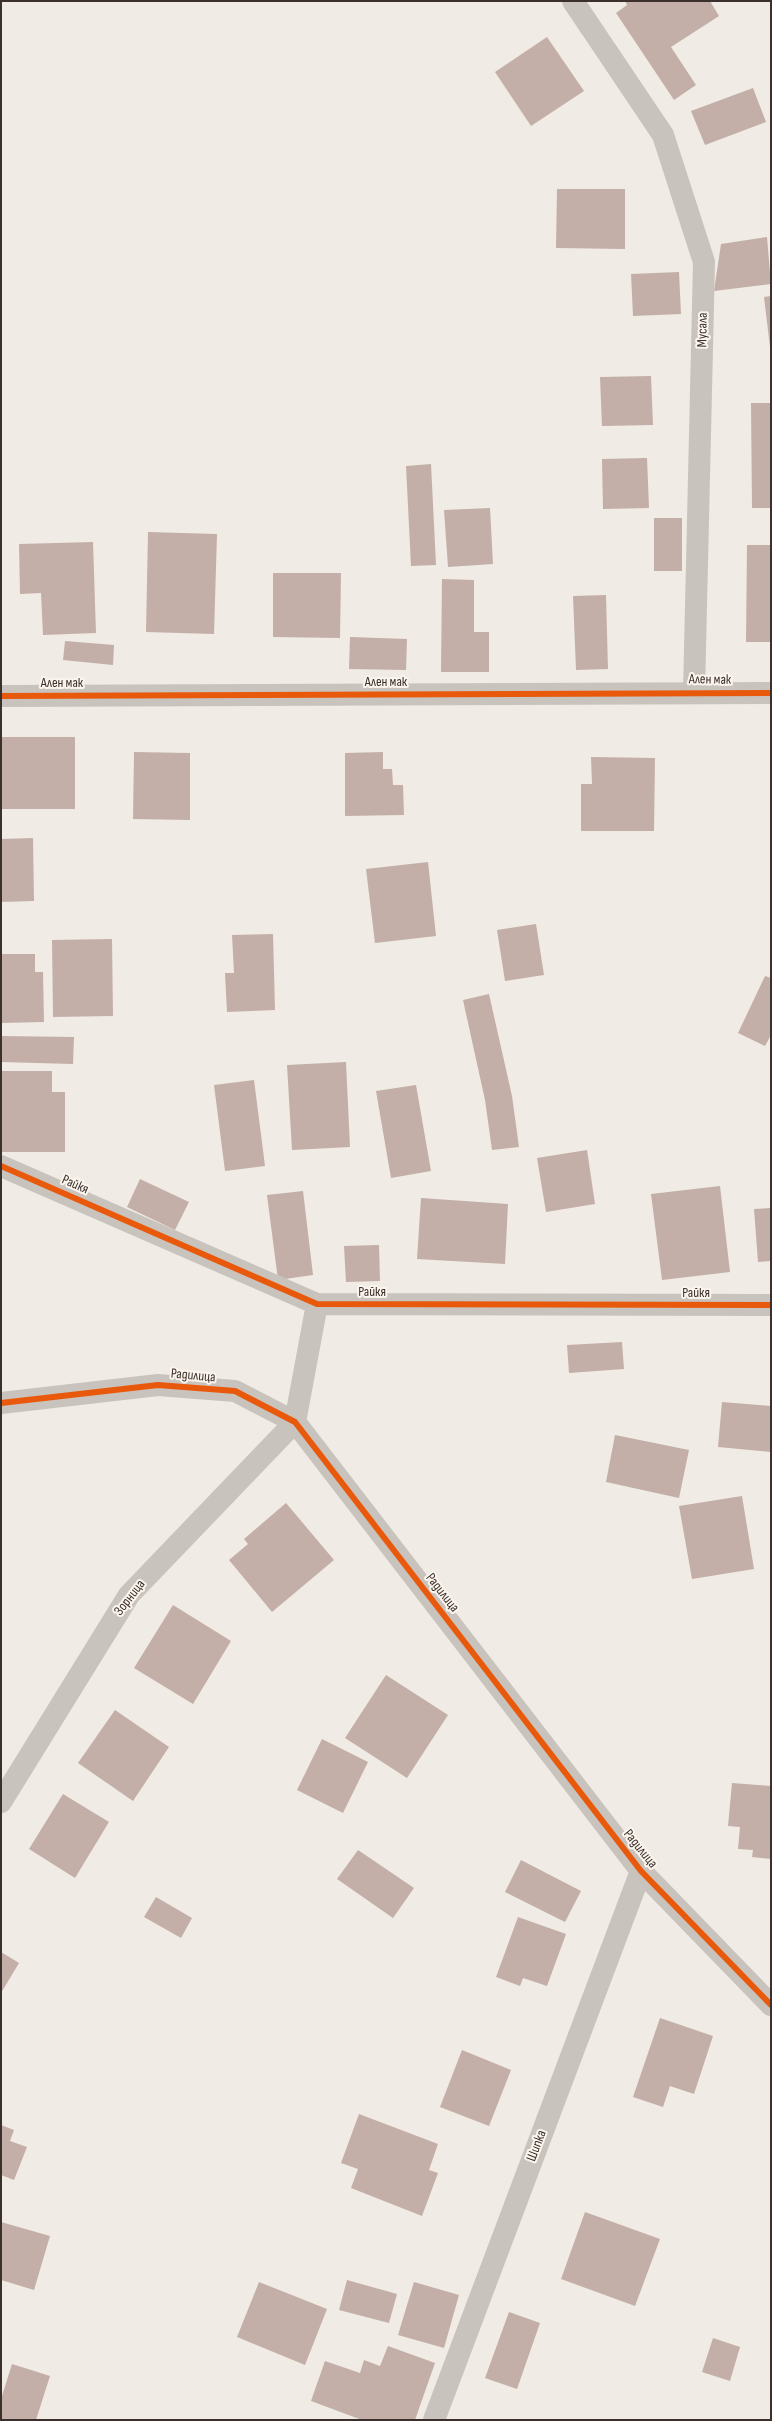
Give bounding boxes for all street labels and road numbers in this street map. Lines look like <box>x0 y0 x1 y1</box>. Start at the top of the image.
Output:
street label: Мусала <box>694 312 712 348</box>
street label: Ален мак <box>689 671 731 689</box>
street label: Ален мак <box>365 674 407 690</box>
street label: Ален мак <box>41 675 83 691</box>
street label: Райкя <box>59 1172 91 1198</box>
street label: Райкя <box>358 1284 386 1300</box>
street label: Райкя <box>682 1285 710 1301</box>
street label: Радилица <box>170 1366 216 1386</box>
street label: Радилица <box>422 1570 462 1616</box>
street label: Зорница <box>111 1577 149 1619</box>
street label: Радилица <box>619 1826 661 1872</box>
street label: Шипка <box>523 2128 551 2164</box>

